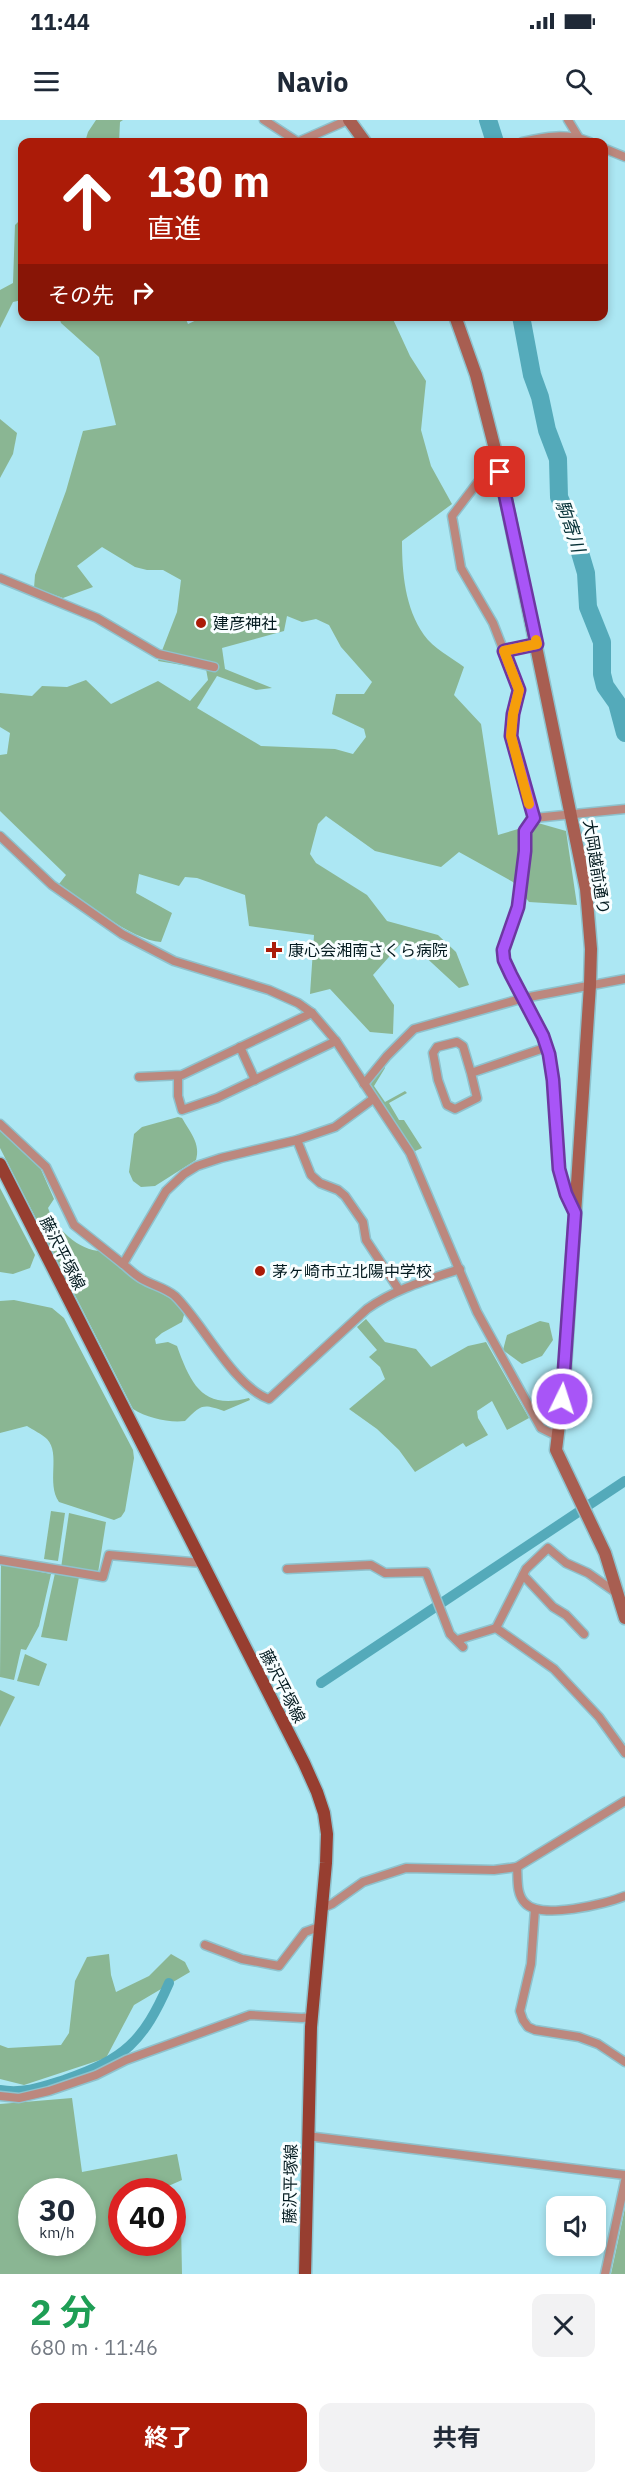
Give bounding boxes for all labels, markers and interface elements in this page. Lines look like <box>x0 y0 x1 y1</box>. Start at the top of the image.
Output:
text: 11:44 <box>30 7 90 36</box>
text: Navio <box>276 64 349 99</box>
icon: menu <box>30 65 63 98</box>
icon: search <box>562 65 595 98</box>
text: 130 m <box>147 154 270 209</box>
icon: ahead <box>48 162 126 240</box>
text: 直進 <box>147 210 201 245</box>
icon: right <box>126 276 159 309</box>
text: その先 <box>48 280 114 309</box>
pin <box>474 446 525 497</box>
icon: arrive <box>483 455 516 488</box>
water label: 駒寄川 <box>551 497 591 557</box>
place label: 建彦神社 <box>213 613 277 633</box>
marker: 建彦神社 <box>194 616 208 630</box>
street label: 大岡越前通り <box>580 818 614 916</box>
place label: 康心会湘南さくら病院 <box>288 940 448 960</box>
marker: 康心会湘南さくら病院 <box>265 941 283 959</box>
street label: 藤沢平塚線 <box>36 1213 90 1293</box>
place label: 茅ヶ崎市立北陽中学校 <box>272 1261 432 1281</box>
marker: 茅ヶ崎市立北陽中学校 <box>253 1264 267 1278</box>
position arrow <box>530 1367 594 1431</box>
street label: 藤沢平塚線 <box>256 1646 310 1726</box>
street label: 藤沢平塚線 <box>279 2144 301 2224</box>
speed limit sign: 40 <box>108 2178 186 2256</box>
text: 30 <box>39 2190 75 2229</box>
map controls <box>546 2196 606 2256</box>
button: sound <box>546 2196 606 2256</box>
text: km/h <box>39 2223 75 2242</box>
text: 2 分 <box>30 2288 96 2335</box>
button: close <box>532 2294 595 2357</box>
text: 680 m · 11:46 <box>30 2334 158 2361</box>
button: 終了 <box>30 2403 307 2472</box>
button: 共有 <box>319 2403 595 2472</box>

